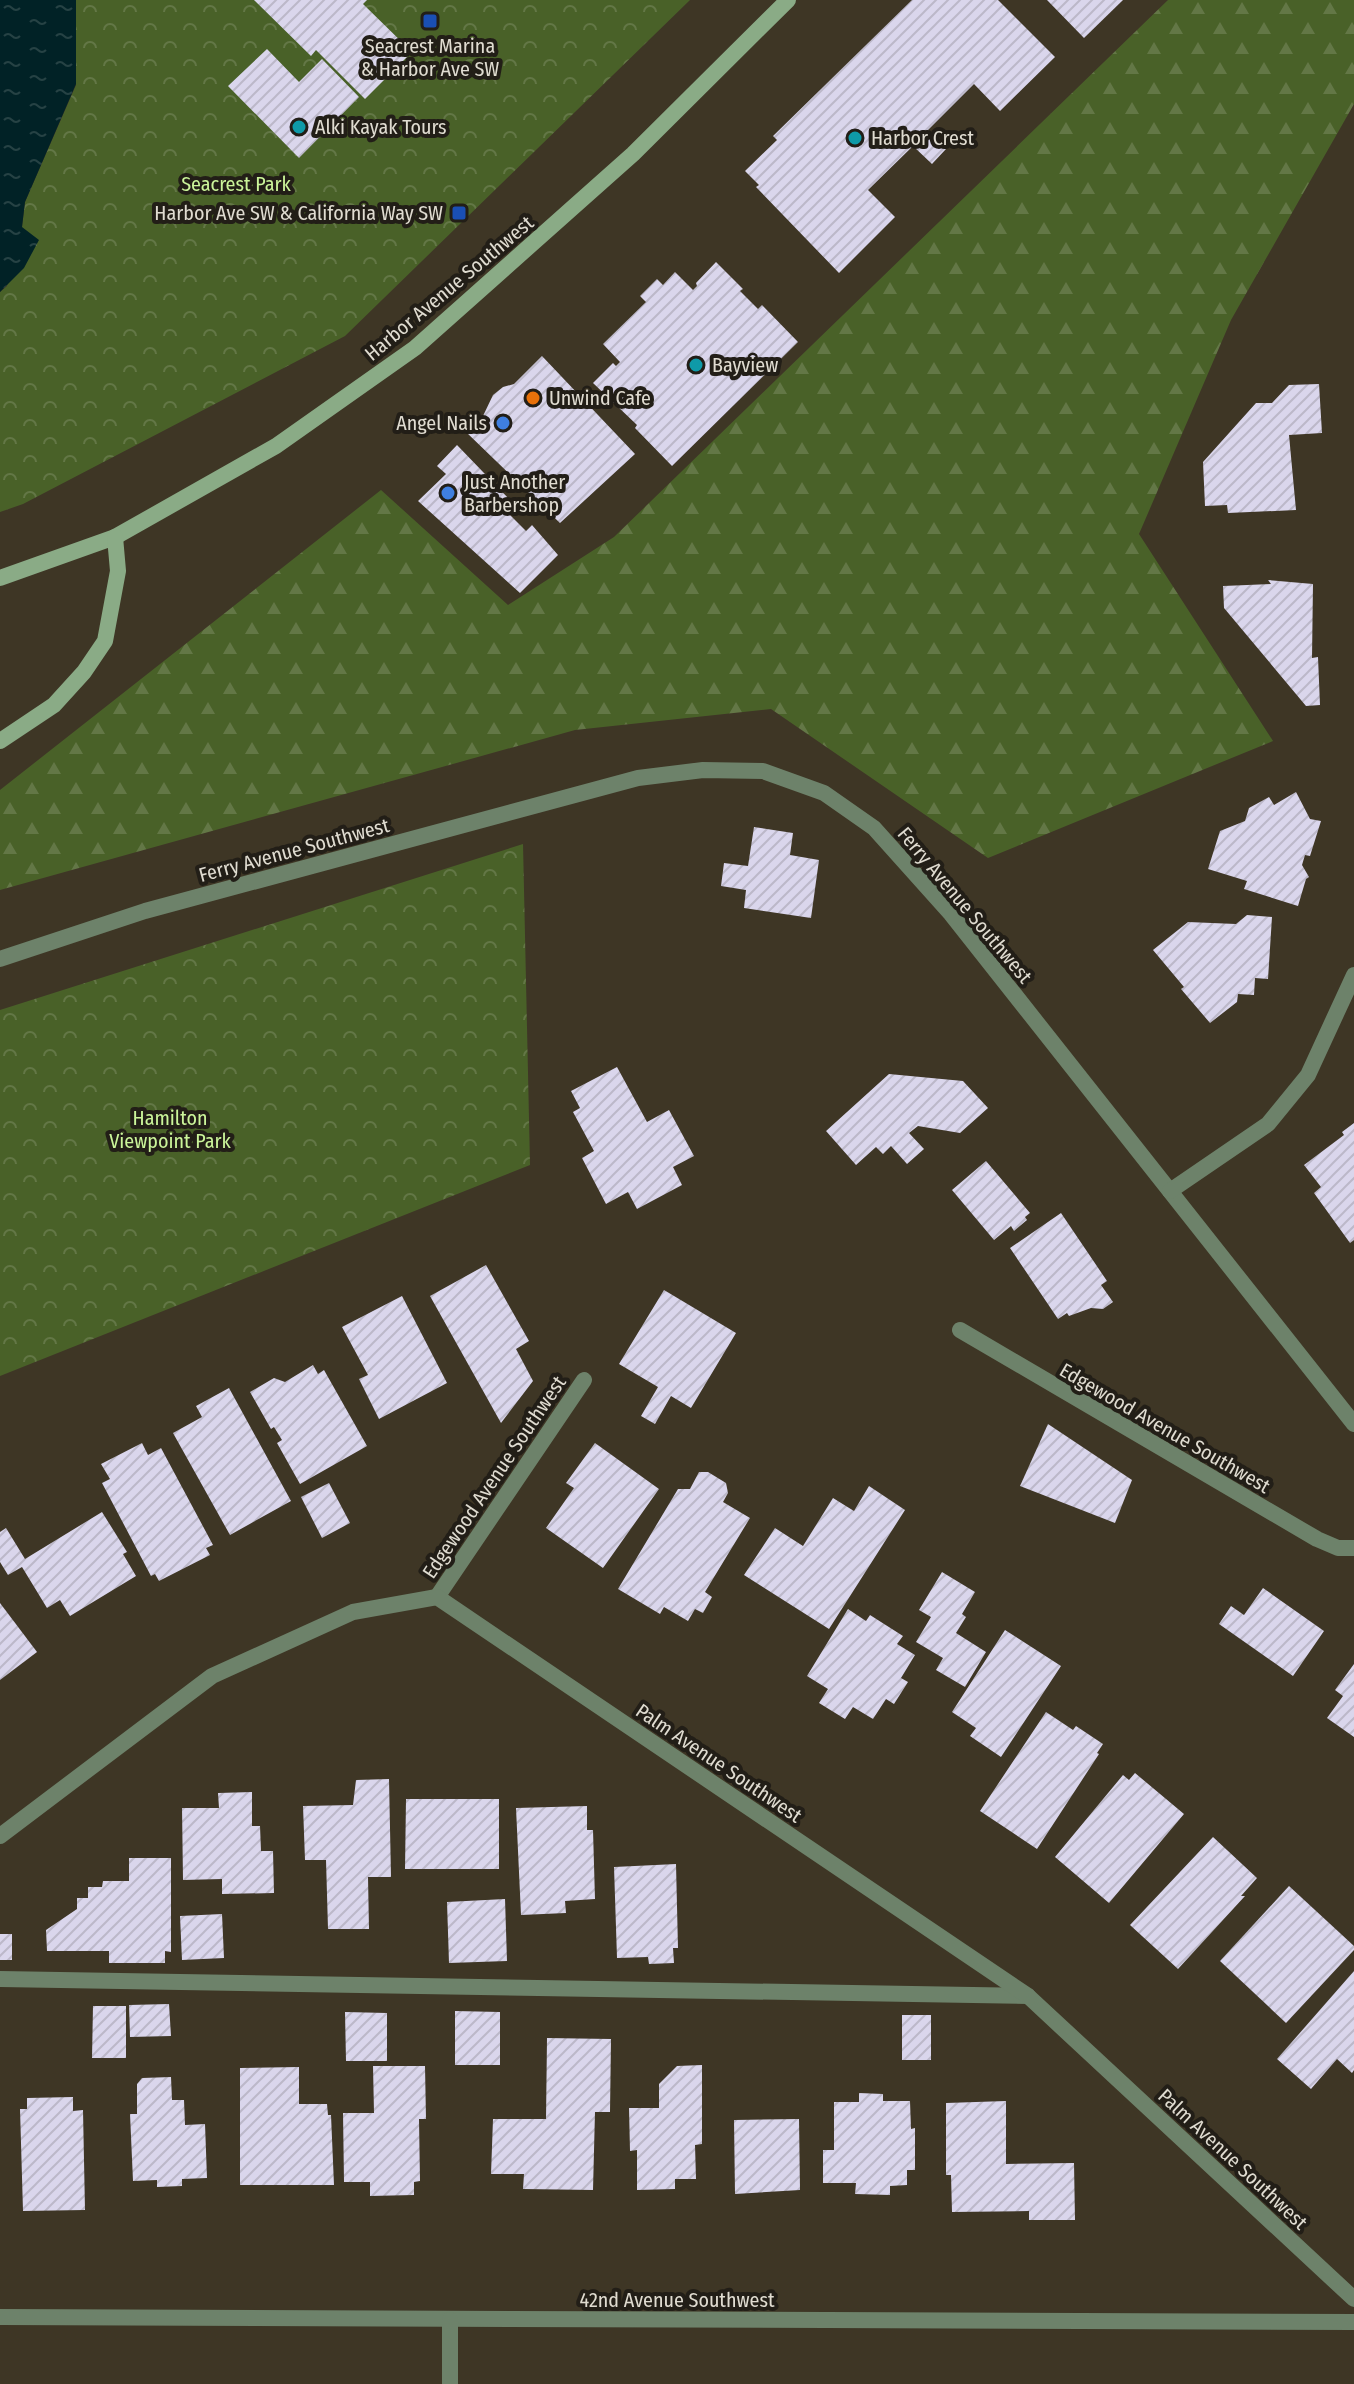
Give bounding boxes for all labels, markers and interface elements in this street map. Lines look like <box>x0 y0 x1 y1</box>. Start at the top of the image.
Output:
marker: Seacrest Marina & Harbor Ave SW <box>421 12 439 30</box>
place label: Seacrest Marina & Harbor Ave SW <box>361 34 499 81</box>
place label: Alki Kayak Tours <box>315 115 447 139</box>
marker: Alki Kayak Tours <box>290 118 308 136</box>
place label: Harbor Crest <box>871 126 974 150</box>
marker: Harbor Crest <box>846 129 864 147</box>
park label: Seacrest Park <box>181 172 291 196</box>
place label: Harbor Ave SW & California Way SW <box>154 201 443 225</box>
marker: Harbor Ave SW & California Way SW <box>450 204 468 222</box>
street label: Harbor Avenue Southwest <box>360 210 538 366</box>
place label: Bayview <box>712 353 778 377</box>
marker: Bayview <box>687 356 705 374</box>
place label: Unwind Cafe <box>549 386 651 410</box>
marker: Unwind Cafe <box>524 389 542 407</box>
place label: Angel Nails <box>396 411 487 435</box>
marker: Angel Nails <box>494 414 512 432</box>
place label: Just Another Barbershop <box>464 470 565 517</box>
marker: Just Another Barbershop <box>439 484 457 502</box>
street label: Ferry Avenue Southwest <box>196 813 392 887</box>
street label: Ferry Avenue Southwest <box>893 822 1038 988</box>
park label: Hamilton Viewpoint Park <box>109 1106 232 1153</box>
street label: Edgewood Avenue Southwest <box>1055 1358 1275 1498</box>
street label: Edgewood Avenue Southwest <box>417 1371 571 1583</box>
street label: Palm Avenue Southwest <box>631 1698 807 1828</box>
street label: Palm Avenue Southwest <box>1153 2084 1313 2235</box>
street label: 42nd Avenue Southwest <box>579 2288 775 2312</box>

